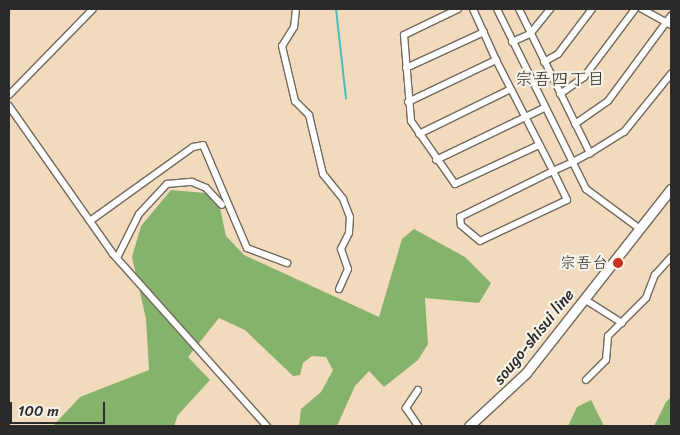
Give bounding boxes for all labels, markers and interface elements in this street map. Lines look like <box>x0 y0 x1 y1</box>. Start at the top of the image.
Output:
district label: 宗吾四丁目 <box>515 68 605 90</box>
place label: 宗吾台 <box>560 253 608 273</box>
marker: 宗吾台 <box>612 257 624 269</box>
street label: sougo-shisui line <box>490 285 578 389</box>
scale bar <box>12 392 108 424</box>
text: 100 m <box>18 398 59 424</box>

